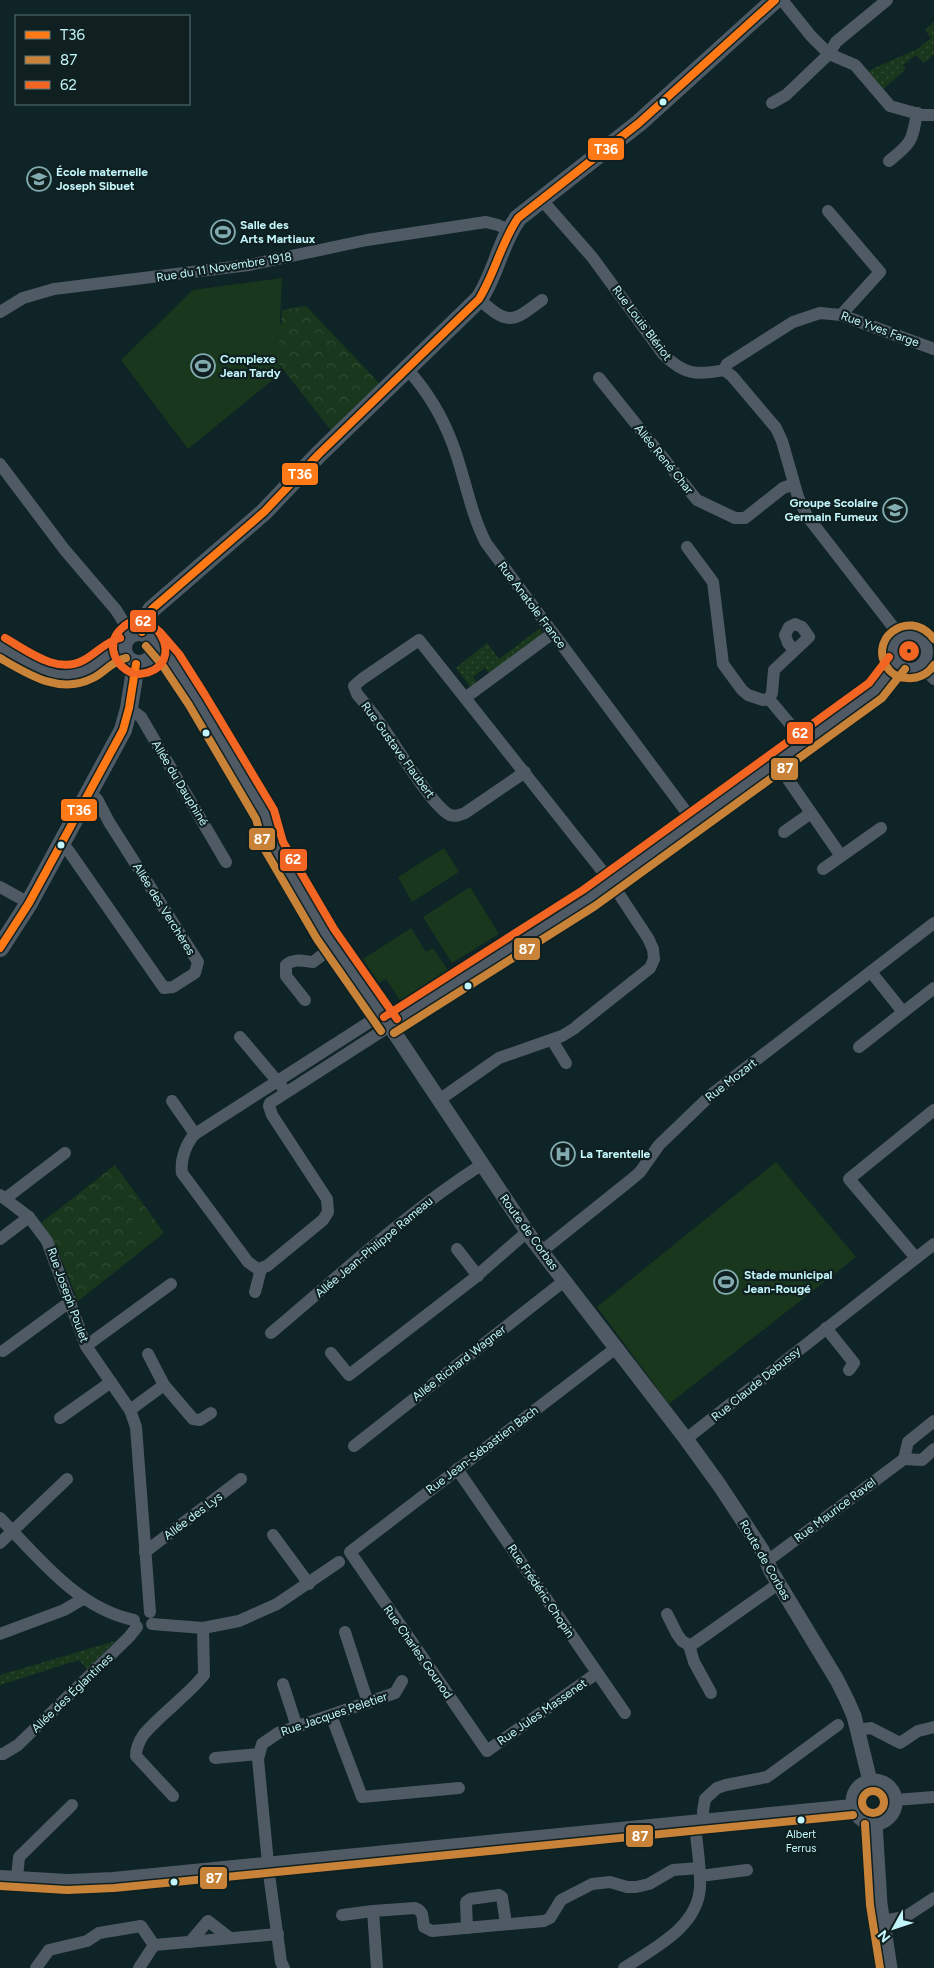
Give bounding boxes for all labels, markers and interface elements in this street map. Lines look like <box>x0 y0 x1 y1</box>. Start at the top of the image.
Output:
legend <box>15 15 190 105</box>
text: T36 <box>60 26 85 44</box>
text: 87 <box>60 51 77 69</box>
text: 62 <box>60 76 77 94</box>
unlabelled marker <box>658 97 668 107</box>
line badge: T36 <box>587 137 625 161</box>
text: T36 <box>594 141 618 158</box>
place label: École maternelle Joseph Sibuet <box>56 165 148 193</box>
school or university icon: École maternelle Joseph Sibuet <box>26 166 52 192</box>
place label: Salle des Arts Martiaux <box>240 218 316 246</box>
sports icon: Salle des Arts Martiaux <box>210 219 236 245</box>
street label: Rue du 11 Novembre 1918 <box>155 249 293 285</box>
street label: Rue Louis Blériot <box>609 283 675 363</box>
street label: Rue Yves Farge <box>839 308 921 350</box>
place label: Complexe Jean Tardy <box>220 352 281 380</box>
sports icon: Complexe Jean Tardy <box>190 353 216 379</box>
street label: Allée René Char <box>632 421 696 497</box>
line badge: T36 <box>281 462 319 486</box>
text: T36 <box>288 466 312 483</box>
place label: Groupe Scolaire Germain Fumeux <box>785 496 879 524</box>
school or university icon: Groupe Scolaire Germain Fumeux <box>882 497 908 523</box>
street label: Rue Anatole France <box>495 559 569 651</box>
line badge: 62 <box>129 609 157 633</box>
text: 62 <box>135 613 151 630</box>
street label: Rue Gustave Flaubert <box>358 699 438 801</box>
line badge: 62 <box>786 721 814 745</box>
text: 62 <box>792 725 808 742</box>
unlabelled marker <box>201 728 211 738</box>
street label: Allée du Dauphiné <box>149 738 211 829</box>
line badge: 87 <box>770 757 799 781</box>
text: 87 <box>777 760 793 777</box>
line badge: T36 <box>60 798 98 822</box>
text: T36 <box>67 802 91 819</box>
line badge: 87 <box>248 827 276 851</box>
text: 87 <box>254 831 270 848</box>
unlabelled marker <box>56 840 66 850</box>
line badge: 62 <box>279 848 308 872</box>
text: 62 <box>285 851 301 868</box>
street label: Allée des Verchères <box>130 860 198 958</box>
line badge: 87 <box>513 937 541 961</box>
text: 87 <box>519 941 535 958</box>
unlabelled marker <box>463 981 473 991</box>
street label: Rue Mozart <box>702 1055 760 1104</box>
hospital icon: La Tarentelle <box>550 1141 576 1167</box>
place label: La Tarentelle <box>580 1147 651 1161</box>
street label: Route de Corbas <box>497 1191 561 1273</box>
street label: Allée Jean-Philippe Rameau <box>313 1194 435 1300</box>
street label: Rue Joseph Poulet <box>44 1246 92 1345</box>
place label: Stade municipal Jean-Rougé <box>744 1268 833 1296</box>
sports icon: Stade municipal Jean-Rougé <box>713 1269 739 1295</box>
street label: Allée Richard Wagner <box>410 1322 508 1404</box>
street label: Rue Claude Debussy <box>709 1343 804 1424</box>
street label: Rue Jean-Sébastien Bach <box>423 1403 541 1497</box>
street label: Rue Maurice Ravel <box>792 1475 878 1545</box>
street label: Allée des Lys <box>161 1489 225 1543</box>
street label: Route de Corbas <box>736 1517 794 1603</box>
street label: Rue Frédéric Chopin <box>505 1542 578 1641</box>
street label: Rue Charles Gounod <box>381 1603 455 1701</box>
street label: Allée des Églantines <box>29 1650 116 1735</box>
street label: Rue Jules Massenet <box>495 1676 590 1748</box>
street label: Rue Jacques Peletier <box>279 1689 389 1739</box>
marker: Albert Ferrus <box>796 1815 806 1825</box>
line badge: 87 <box>625 1824 654 1848</box>
text: 87 <box>632 1828 648 1845</box>
place label: Albert Ferrus <box>786 1828 816 1855</box>
line badge: 87 <box>199 1866 228 1890</box>
text: 87 <box>206 1870 222 1887</box>
unlabelled marker <box>169 1877 179 1887</box>
north arrow <box>869 1903 919 1953</box>
text: N <box>874 1926 894 1946</box>

